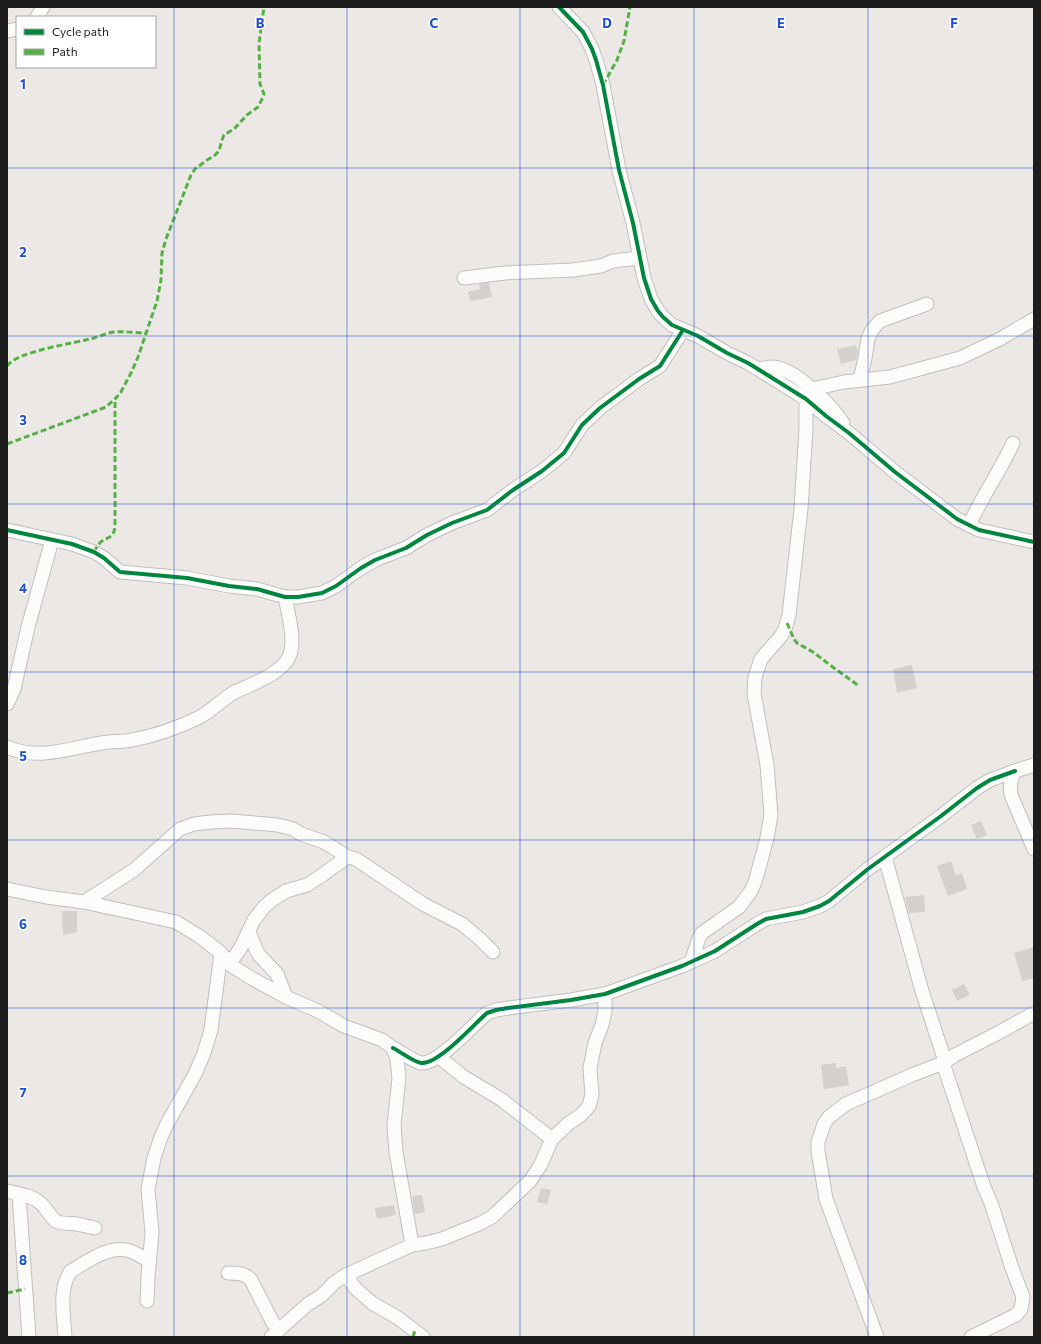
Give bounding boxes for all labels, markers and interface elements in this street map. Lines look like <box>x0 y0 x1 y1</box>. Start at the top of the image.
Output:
text: B <box>256 15 265 31</box>
text: C <box>430 15 439 31</box>
text: D <box>602 15 612 31</box>
text: E <box>777 15 785 31</box>
text: F <box>950 15 958 31</box>
legend <box>16 16 156 68</box>
text: Cycle path <box>52 24 109 38</box>
text: Path <box>52 44 78 58</box>
text: 1 <box>20 76 26 92</box>
text: 2 <box>19 244 27 260</box>
text: 3 <box>19 412 27 428</box>
text: 4 <box>19 580 27 596</box>
text: 5 <box>19 748 27 764</box>
text: 6 <box>19 916 27 932</box>
text: 7 <box>19 1084 27 1100</box>
text: 8 <box>19 1252 27 1268</box>

